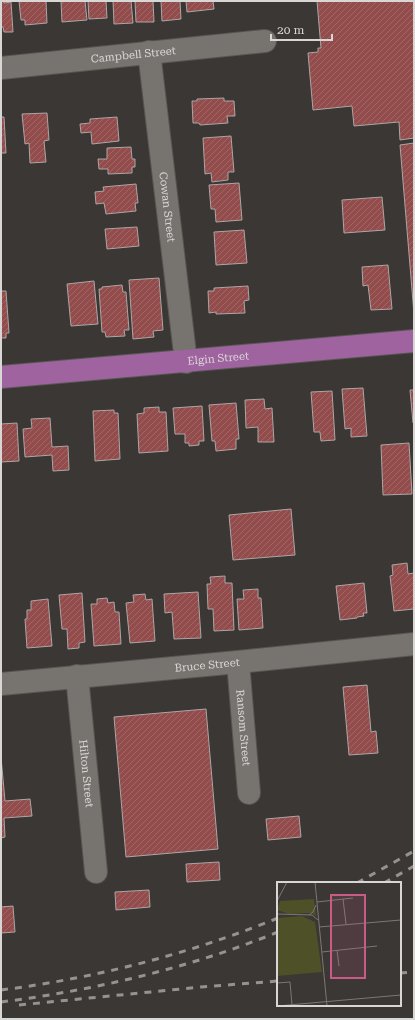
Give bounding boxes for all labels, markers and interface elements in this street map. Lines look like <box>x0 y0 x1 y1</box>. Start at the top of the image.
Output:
scale bar <box>271 16 332 42</box>
text: 20 m <box>277 23 304 37</box>
street label: Campbell Street <box>90 44 176 65</box>
street label: Cowan Street <box>157 171 178 243</box>
street label: Elgin Street <box>187 349 249 367</box>
street label: Bruce Street <box>174 655 240 674</box>
street label: Ransom Street <box>234 689 253 767</box>
street label: Hilton Street <box>77 739 96 808</box>
inset map <box>277 882 401 1006</box>

